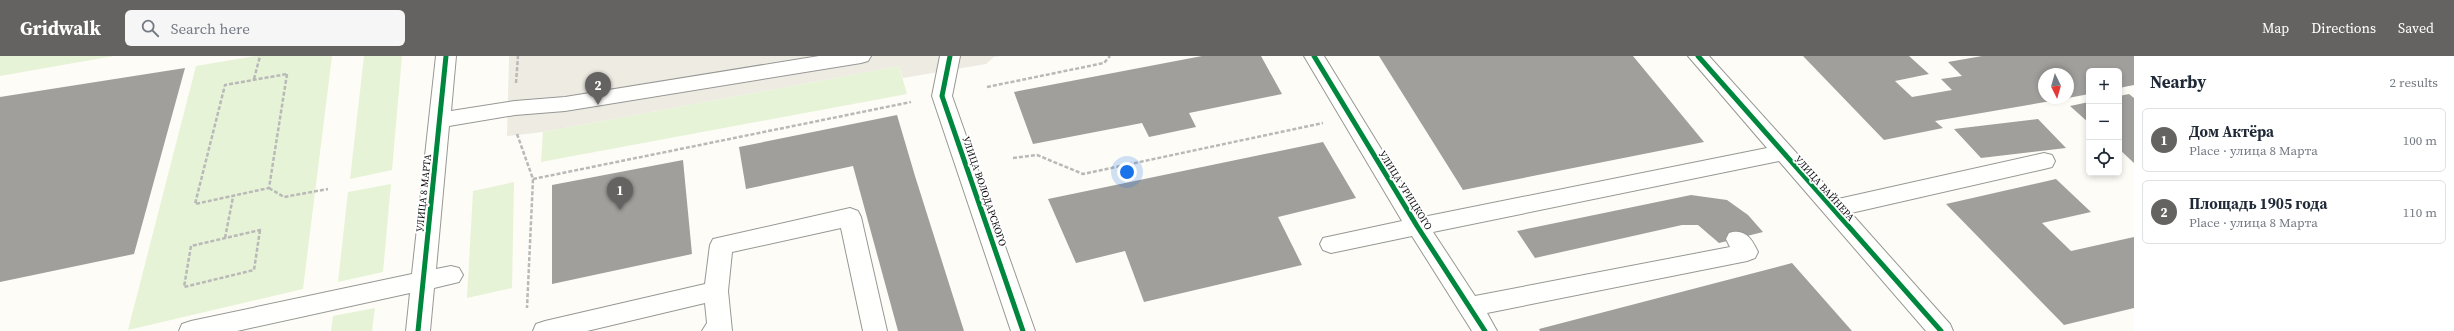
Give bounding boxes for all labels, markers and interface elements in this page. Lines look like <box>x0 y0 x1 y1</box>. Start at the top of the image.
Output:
search box <box>125 10 405 46</box>
text: Gridwalk <box>20 15 101 41</box>
icon: search <box>139 17 161 39</box>
text: Search here <box>171 18 250 39</box>
text: Map <box>2262 18 2289 38</box>
text: Directions <box>2311 18 2376 38</box>
text: Saved <box>2398 18 2434 38</box>
north arrow <box>2038 68 2074 104</box>
map controls <box>2086 68 2122 176</box>
button: + <box>2086 68 2122 104</box>
text: Nearby <box>2150 70 2206 94</box>
pin: 2 <box>585 72 611 105</box>
text: 2 results <box>2390 74 2438 91</box>
button: − <box>2086 104 2122 140</box>
text: Дом Актёра <box>2189 121 2274 142</box>
text: 1 <box>2160 132 2168 149</box>
text: 100 m <box>2403 132 2437 149</box>
street label: УЛИЦА ВОЛОДАРСКОГО <box>960 135 1009 248</box>
button: locate <box>2086 140 2122 176</box>
text: Place · улица 8 Марта <box>2189 142 2318 159</box>
street label: УЛИЦА УРИЦКОГО <box>1376 148 1435 232</box>
street label: УЛИЦА 8 МАРТА <box>413 153 434 233</box>
street label: УЛИЦА ВАЙНЕРА <box>1792 153 1858 224</box>
your location <box>1117 162 1137 182</box>
pin: 1 <box>607 177 633 210</box>
text: Площадь 1905 года <box>2189 193 2328 214</box>
text: 2 <box>2160 204 2168 221</box>
text: 110 m <box>2403 204 2437 221</box>
text: Place · улица 8 Марта <box>2189 214 2318 231</box>

